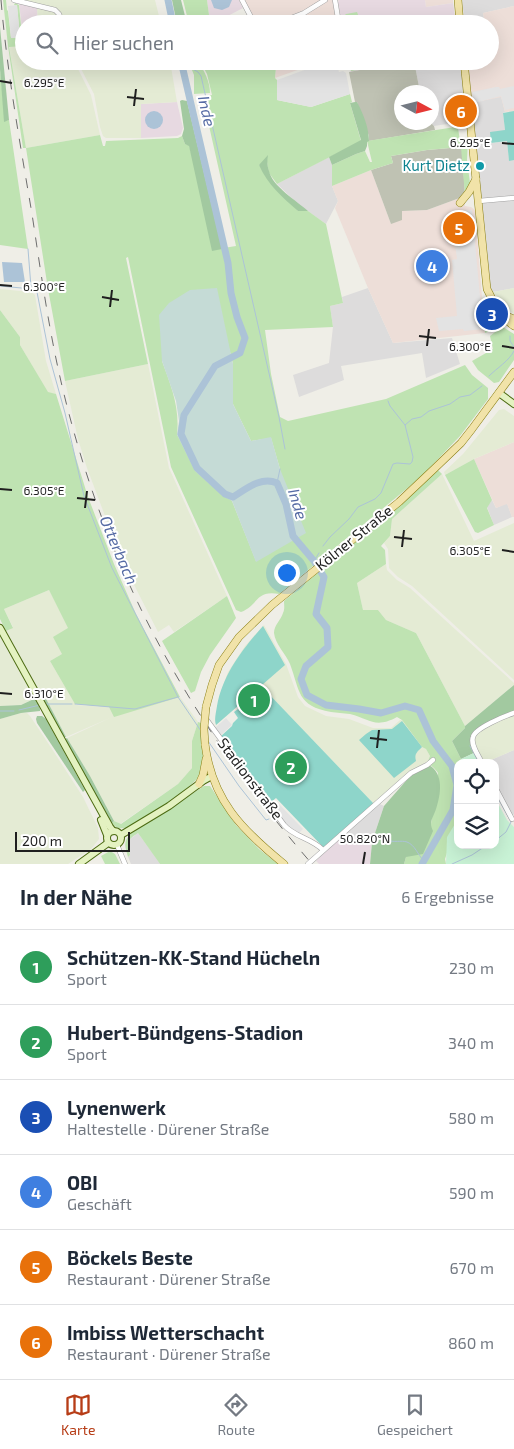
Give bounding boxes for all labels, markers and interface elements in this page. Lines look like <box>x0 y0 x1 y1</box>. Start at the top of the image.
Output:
search box <box>15 15 499 70</box>
icon: search <box>33 29 61 57</box>
text: Hier suchen <box>73 31 174 54</box>
text: 6.295°E <box>24 75 65 89</box>
north arrow <box>394 85 439 130</box>
pin: 6 <box>445 92 477 130</box>
water label: Inde <box>195 94 220 129</box>
text: 6.295°E <box>450 135 491 149</box>
place label: Kurt Dietz <box>402 156 470 174</box>
marker: Kurt Dietz <box>474 160 486 172</box>
pin: 5 <box>443 209 475 247</box>
pin: 4 <box>416 247 448 285</box>
text: 6.300°E <box>23 279 65 293</box>
pin: 3 <box>476 295 508 333</box>
text: 6.300°E <box>449 339 491 353</box>
text: 6.305°E <box>23 483 65 497</box>
water label: Inde <box>285 486 312 522</box>
street label: Kölner Straße <box>311 501 396 574</box>
water label: Otterbach <box>96 512 142 587</box>
text: 6.305°E <box>449 543 491 557</box>
your location <box>274 560 300 586</box>
pin: 1 <box>238 681 270 719</box>
text: 6.310°E <box>24 686 64 700</box>
street label: Stadionstraße <box>214 734 287 823</box>
pin: 2 <box>275 748 307 786</box>
map controls <box>454 759 499 849</box>
button: locate <box>454 759 499 804</box>
button: layers <box>454 804 499 849</box>
scale bar <box>15 829 130 852</box>
text: 50.820°N <box>340 831 390 845</box>
text: 200 m <box>22 832 62 849</box>
text: In der Nähe <box>20 884 132 909</box>
text: 6 Ergebnisse <box>401 887 494 906</box>
text: Schützen-KK-Stand Hücheln <box>67 946 320 969</box>
text: 1 <box>33 958 39 977</box>
text: 230 m <box>449 958 494 977</box>
text: Sport <box>67 969 107 988</box>
text: Hubert-Bündgens-Stadion <box>67 1021 303 1044</box>
text: 2 <box>31 1033 41 1052</box>
text: 340 m <box>448 1033 494 1052</box>
text: Sport <box>67 1044 107 1063</box>
text: Lynenwerk <box>67 1096 166 1119</box>
text: 3 <box>31 1108 41 1127</box>
text: 580 m <box>448 1108 494 1127</box>
text: Haltestelle · Dürener Straße <box>67 1119 269 1138</box>
text: OBI <box>67 1171 98 1194</box>
text: 4 <box>31 1183 41 1202</box>
text: 590 m <box>449 1183 494 1202</box>
text: Geschäft <box>67 1194 132 1213</box>
text: Böckels Beste <box>67 1246 193 1269</box>
text: 5 <box>32 1258 40 1277</box>
text: 670 m <box>449 1258 494 1277</box>
text: Restaurant · Dürener Straße <box>67 1269 271 1288</box>
text: Imbiss Wetterschacht <box>67 1321 264 1344</box>
text: 6 <box>31 1333 41 1352</box>
text: 860 m <box>448 1333 494 1352</box>
text: Restaurant · Dürener Straße <box>67 1344 271 1363</box>
tab: Karte <box>61 1391 95 1438</box>
tab: Route <box>218 1391 255 1438</box>
tab: Gespeichert <box>377 1391 453 1438</box>

